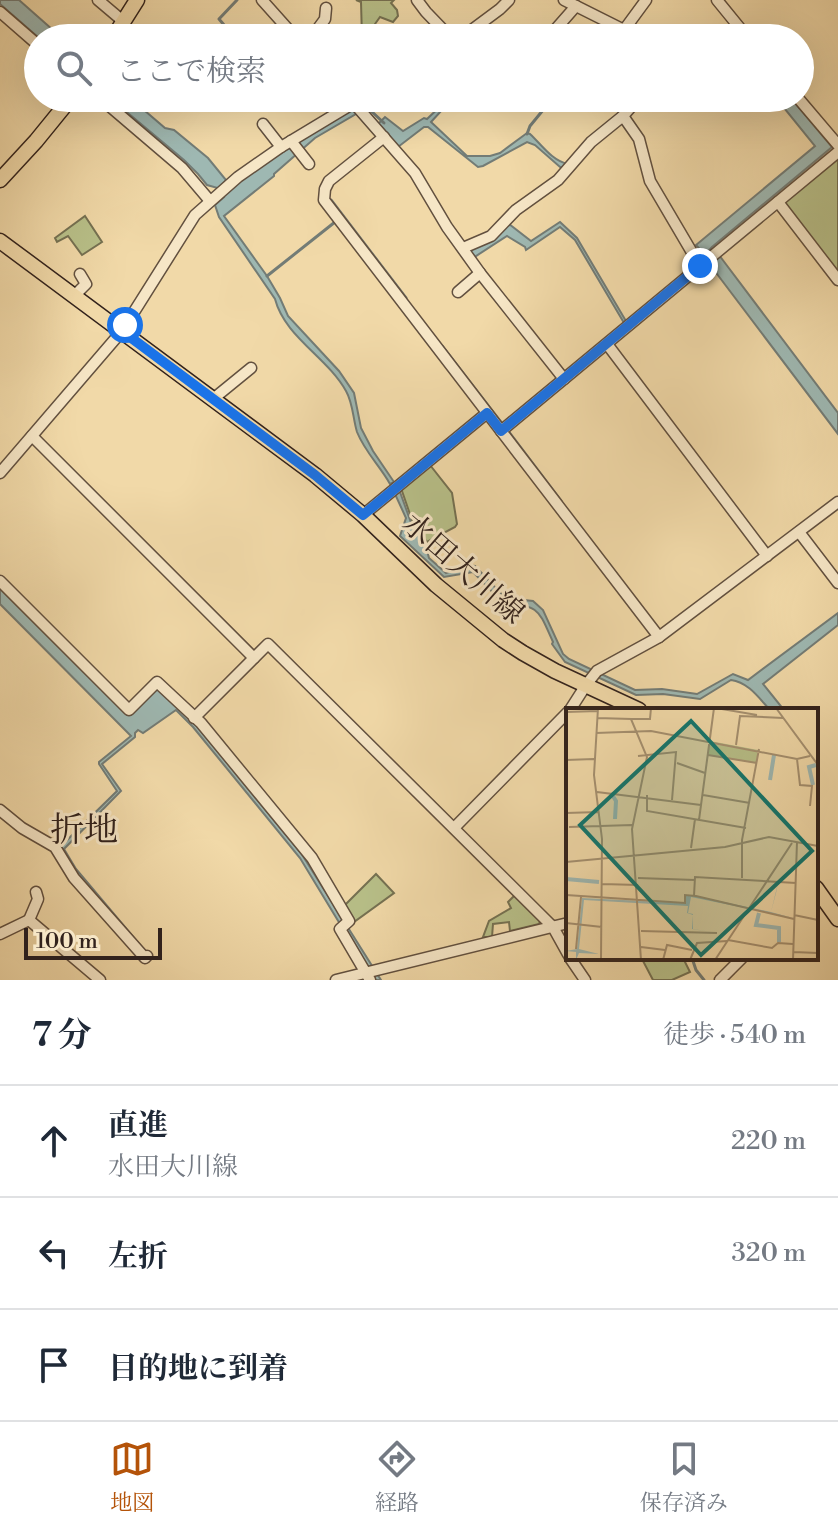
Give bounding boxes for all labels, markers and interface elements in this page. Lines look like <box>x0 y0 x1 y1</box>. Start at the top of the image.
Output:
search box <box>24 24 814 112</box>
icon: search <box>52 46 96 90</box>
text: ここで検索 <box>116 53 266 91</box>
route end <box>682 248 718 284</box>
route start <box>107 307 143 343</box>
street label: 水田大川線 <box>394 505 532 633</box>
inset map <box>566 708 818 960</box>
district label: 折地 <box>50 810 118 852</box>
scale bar <box>24 924 162 960</box>
text: 100 m <box>36 928 98 955</box>
text: 7 分 <box>32 1015 92 1057</box>
text: 徒歩 · 540 m <box>663 1019 806 1051</box>
text: 直進 <box>108 1107 168 1145</box>
icon: ahead <box>32 1119 76 1163</box>
text: 220 m <box>731 1125 806 1157</box>
text: 水田大川線 <box>108 1151 238 1183</box>
icon: left <box>32 1231 76 1275</box>
text: 320 m <box>731 1237 806 1269</box>
text: 左折 <box>108 1238 168 1276</box>
icon: arrive <box>32 1343 76 1387</box>
text: 目的地に到着 <box>108 1350 288 1388</box>
tab: 地図 <box>110 1437 154 1517</box>
tab: 経路 <box>375 1437 419 1517</box>
tab: 保存済み <box>640 1437 728 1517</box>

